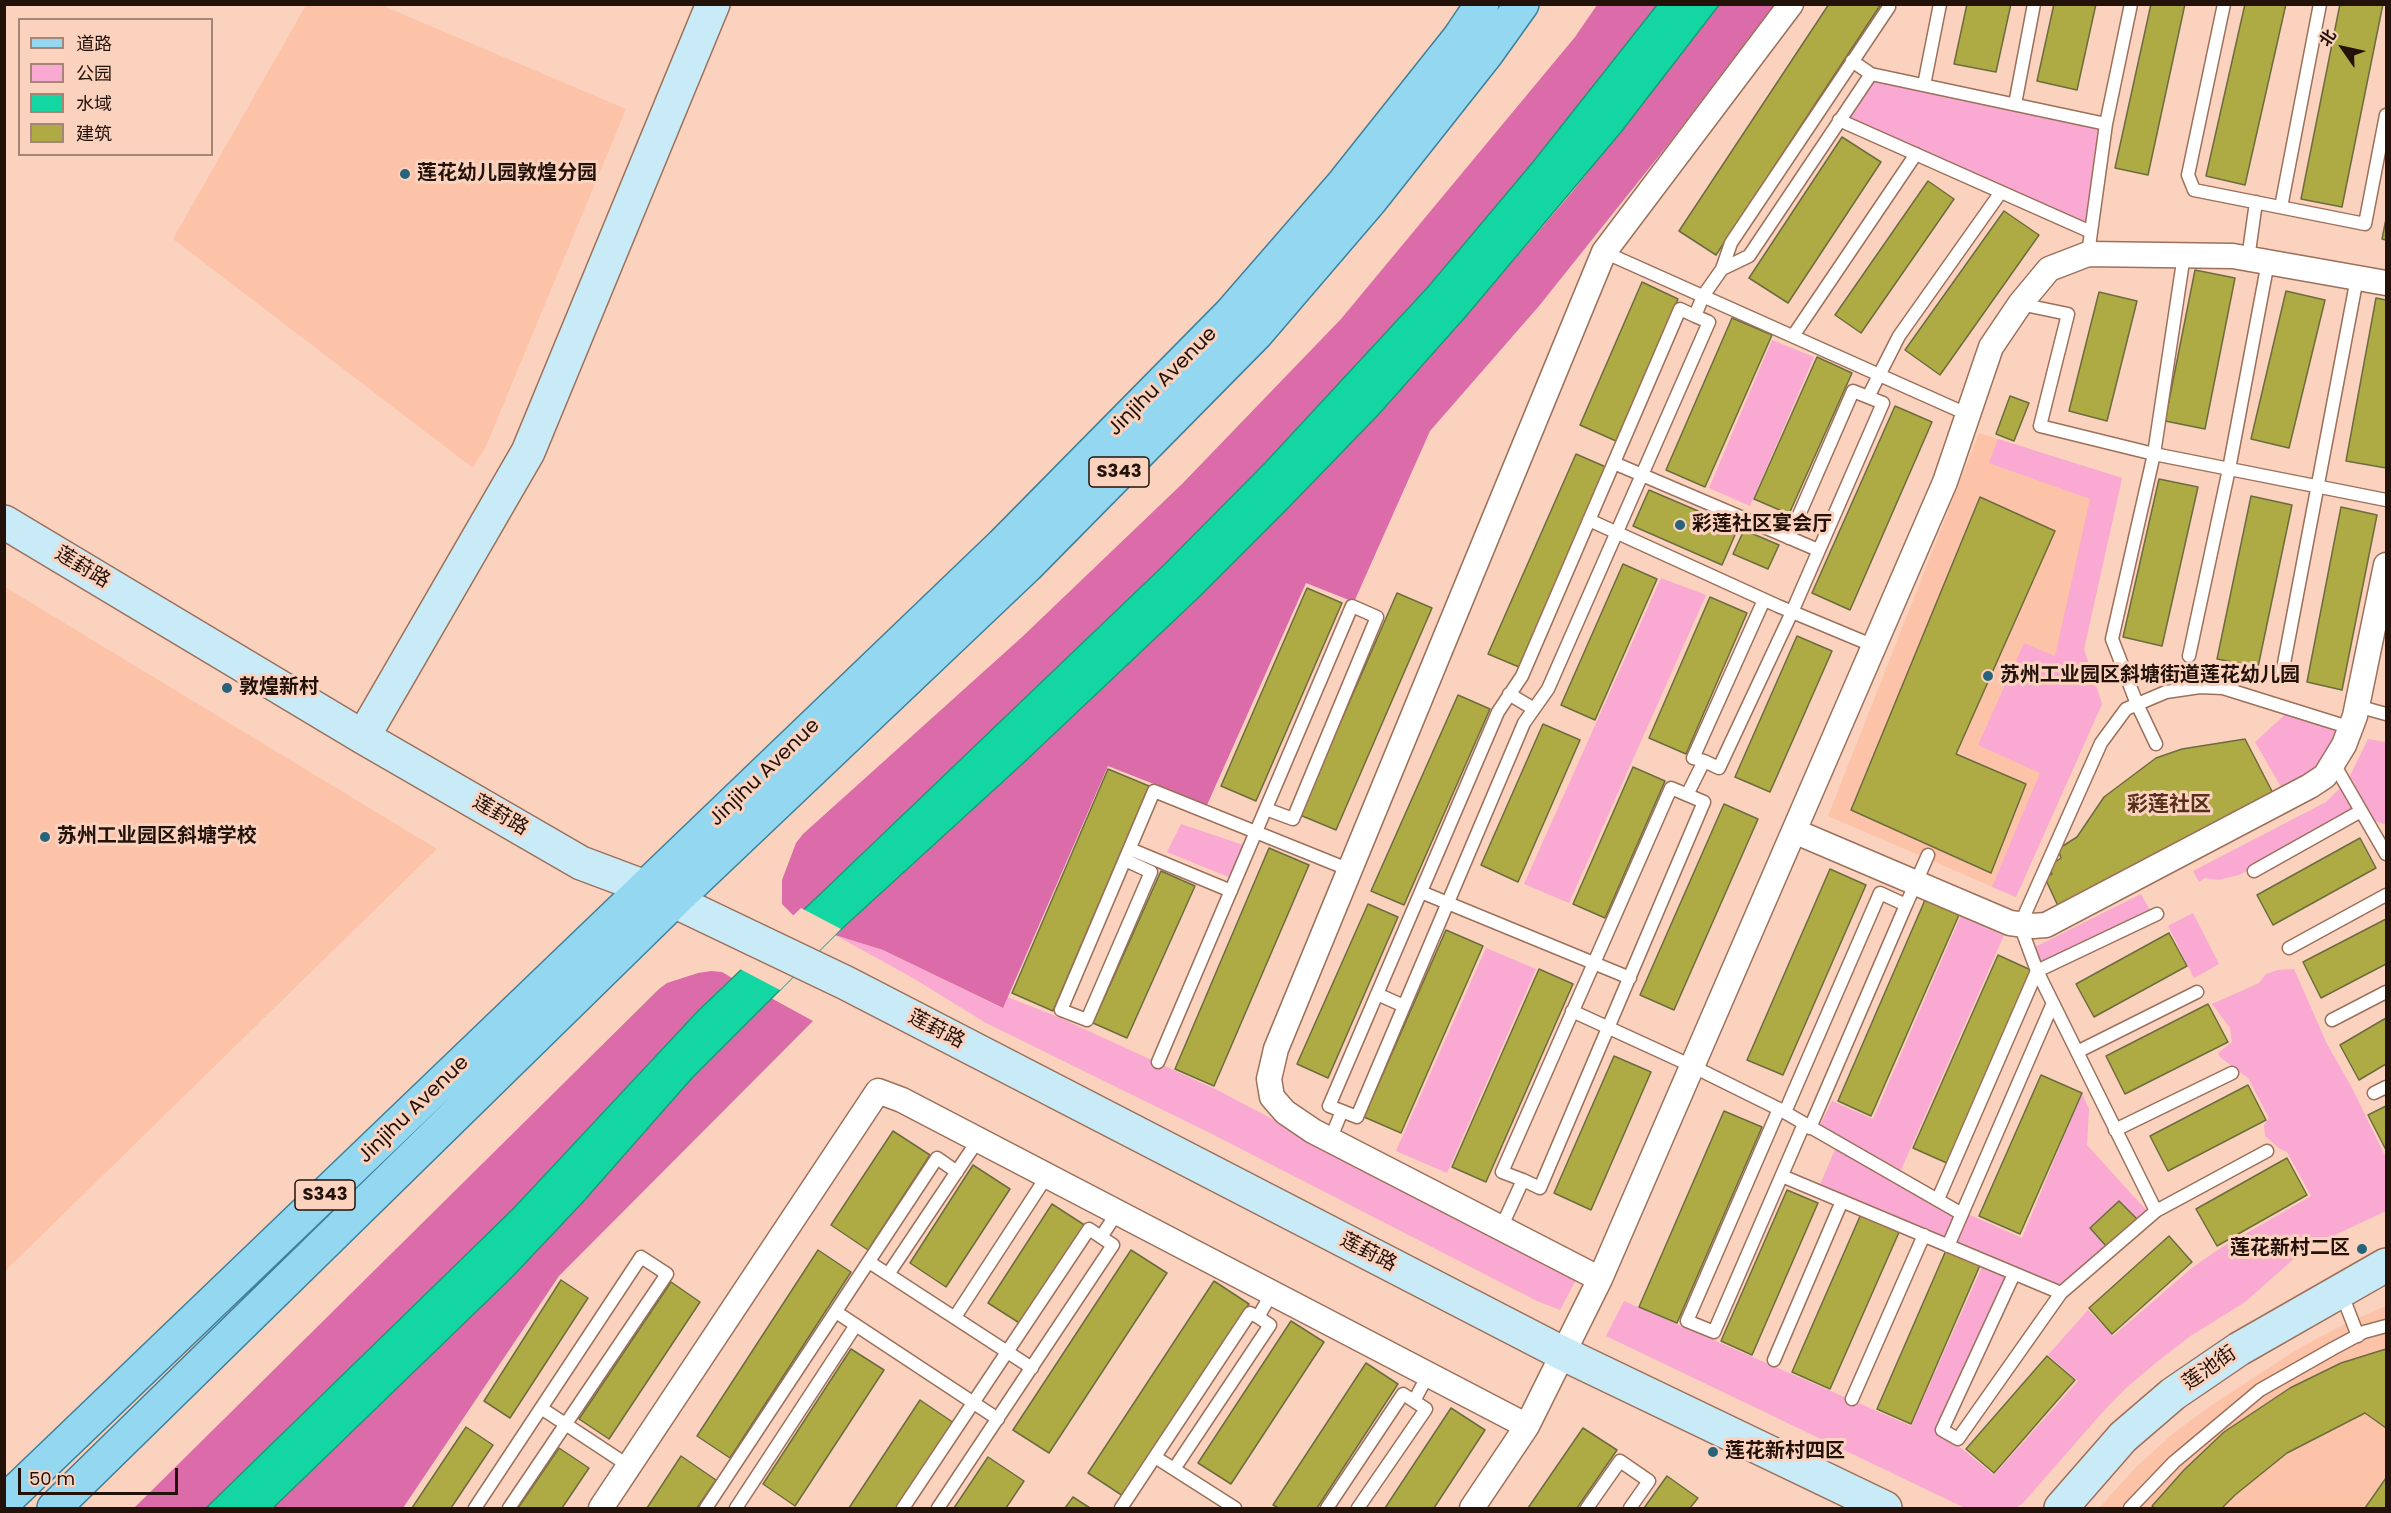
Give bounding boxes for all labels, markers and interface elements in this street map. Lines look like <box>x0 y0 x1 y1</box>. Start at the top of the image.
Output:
legend <box>18 18 213 156</box>
north arrow <box>2313 18 2373 78</box>
text: 北 <box>2314 25 2342 51</box>
text: 道路 <box>76 31 112 56</box>
text: 公园 <box>76 61 112 86</box>
text: 水域 <box>76 91 112 116</box>
text: 建筑 <box>76 121 112 146</box>
place label: 莲花幼儿园敦煌分园 <box>417 162 597 186</box>
marker: 莲花幼儿园敦煌分园 <box>398 167 412 181</box>
street label: Jinjihu Avenue <box>1104 323 1222 441</box>
road number: S343 <box>1089 457 1149 487</box>
place label: 彩莲社区宴会厅 <box>1692 513 1832 537</box>
marker: 彩莲社区宴会厅 <box>1673 518 1687 532</box>
street label: 莲葑路 <box>50 542 114 594</box>
place label: 苏州工业园区斜塘街道莲花幼儿园 <box>2000 664 2300 688</box>
marker: 苏州工业园区斜塘街道莲花幼儿园 <box>1981 669 1995 683</box>
place label: 敦煌新村 <box>239 676 319 700</box>
marker: 敦煌新村 <box>220 681 234 695</box>
street label: Jinjihu Avenue <box>705 714 825 832</box>
street label: 莲葑路 <box>468 791 532 841</box>
district label: 彩莲社区 <box>2127 793 2211 819</box>
place label: 苏州工业园区斜塘学校 <box>57 825 257 849</box>
marker: 苏州工业园区斜塘学校 <box>38 830 52 844</box>
street label: 莲葑路 <box>904 1006 968 1054</box>
street label: Jinjihu Avenue <box>354 1051 474 1169</box>
road number: S343 <box>295 1180 355 1210</box>
street label: 莲葑路 <box>1336 1229 1400 1277</box>
place label: 莲花新村二区 <box>2230 1237 2350 1261</box>
marker: 莲花新村二区 <box>2355 1242 2369 1256</box>
street label: 莲池街 <box>2179 1342 2241 1396</box>
place label: 莲花新村四区 <box>1725 1440 1845 1464</box>
marker: 莲花新村四区 <box>1706 1445 1720 1459</box>
scale bar <box>21 1456 182 1494</box>
text: 50 m <box>29 1466 75 1491</box>

